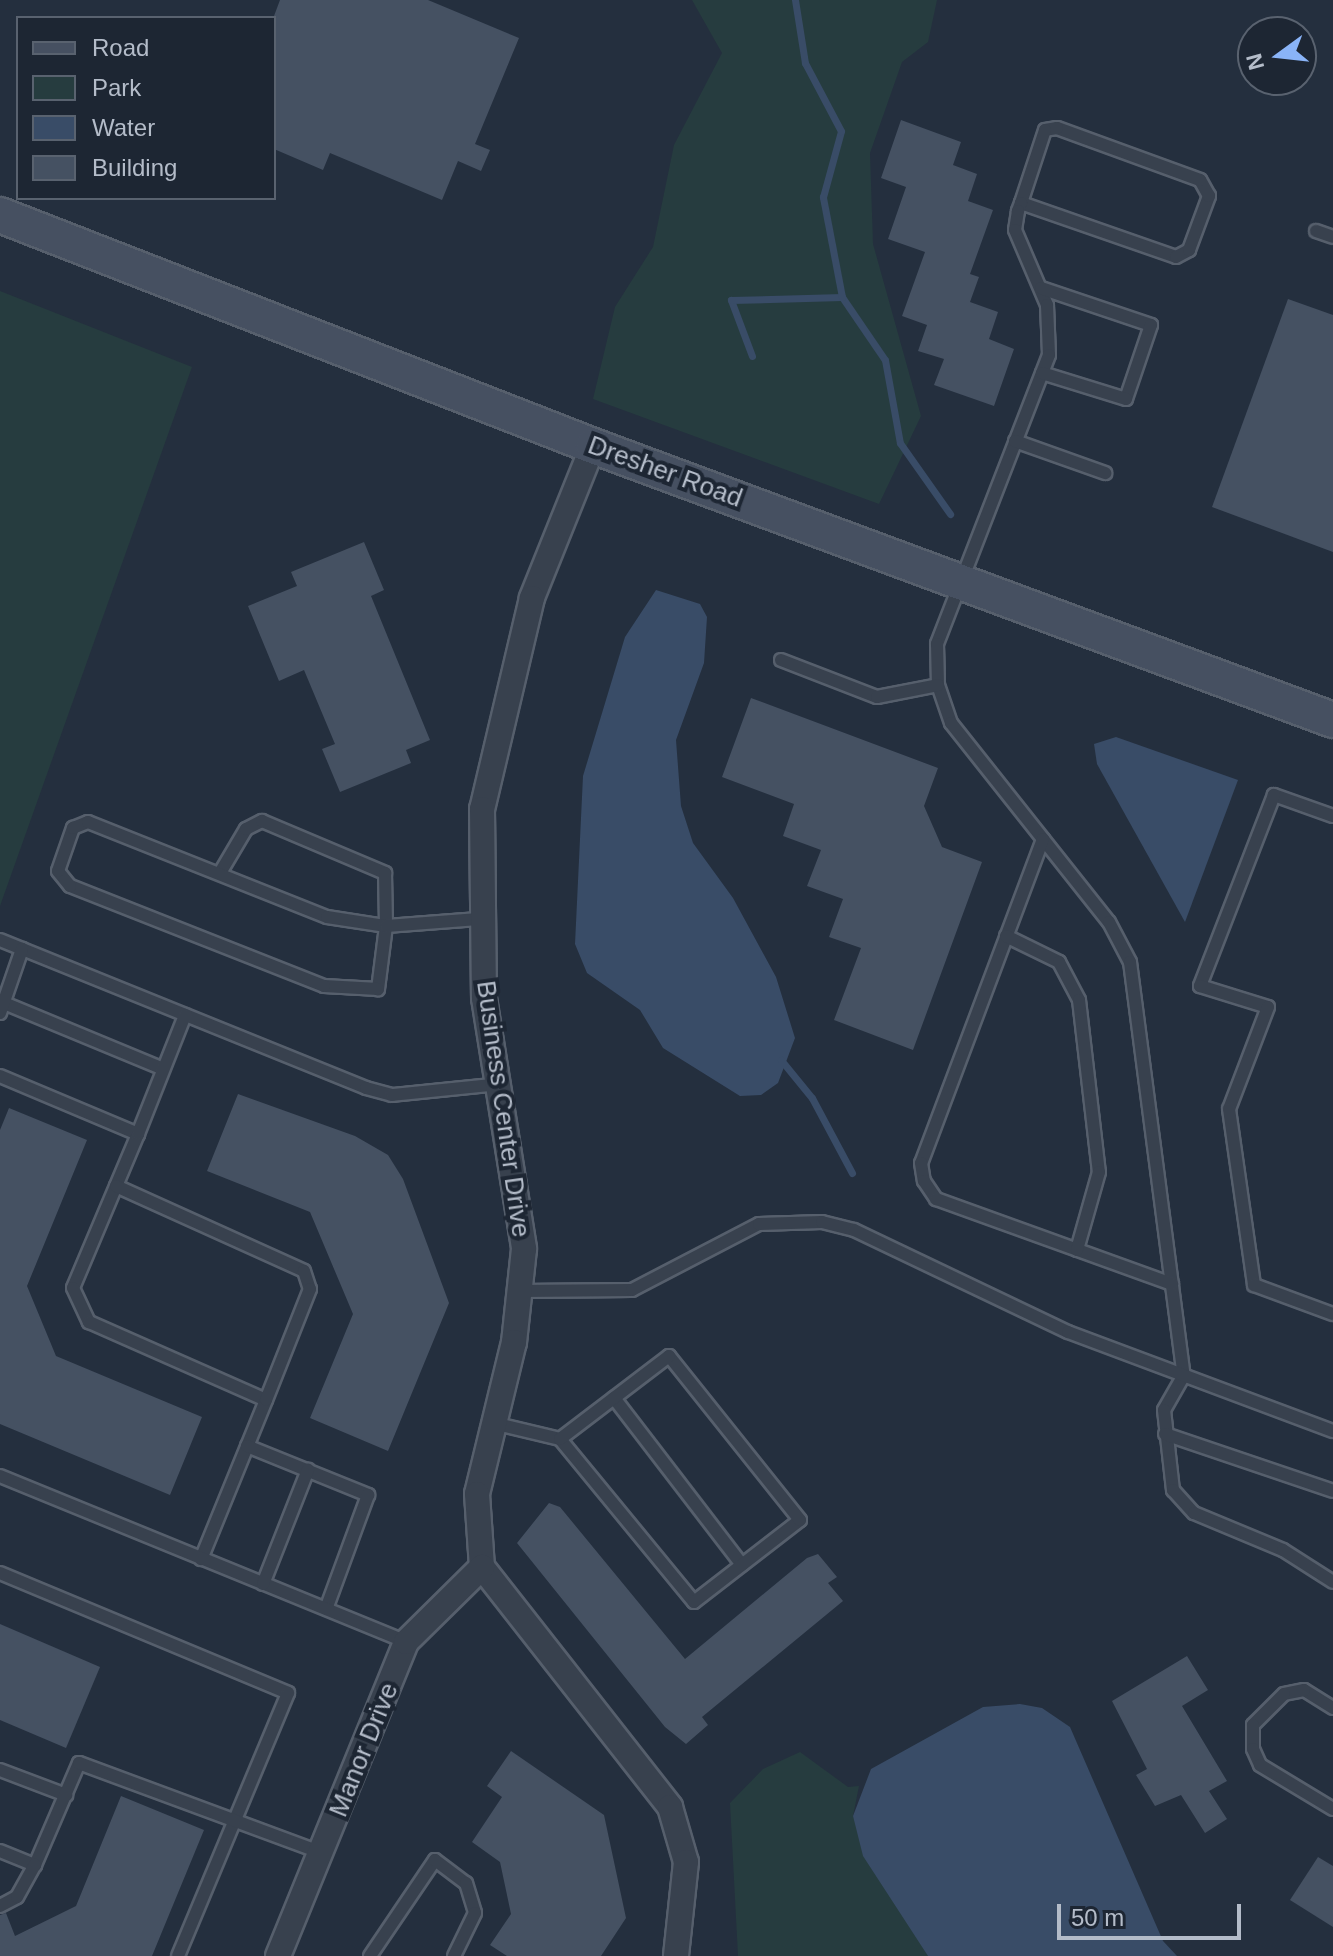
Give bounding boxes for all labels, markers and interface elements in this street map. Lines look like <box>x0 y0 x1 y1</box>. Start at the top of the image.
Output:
legend <box>16 16 276 200</box>
north arrow <box>1237 16 1317 96</box>
text: Road <box>92 34 149 61</box>
text: N <box>1241 51 1269 73</box>
text: Park <box>92 74 141 101</box>
text: Water <box>92 114 155 141</box>
text: Building <box>92 154 177 181</box>
street label: Dresher Road <box>584 430 746 514</box>
street label: Business Center Drive <box>470 979 536 1239</box>
street label: Manor Drive <box>323 1679 405 1821</box>
scale bar <box>1061 1888 1245 1938</box>
text: 50 m <box>1071 1904 1124 1931</box>

